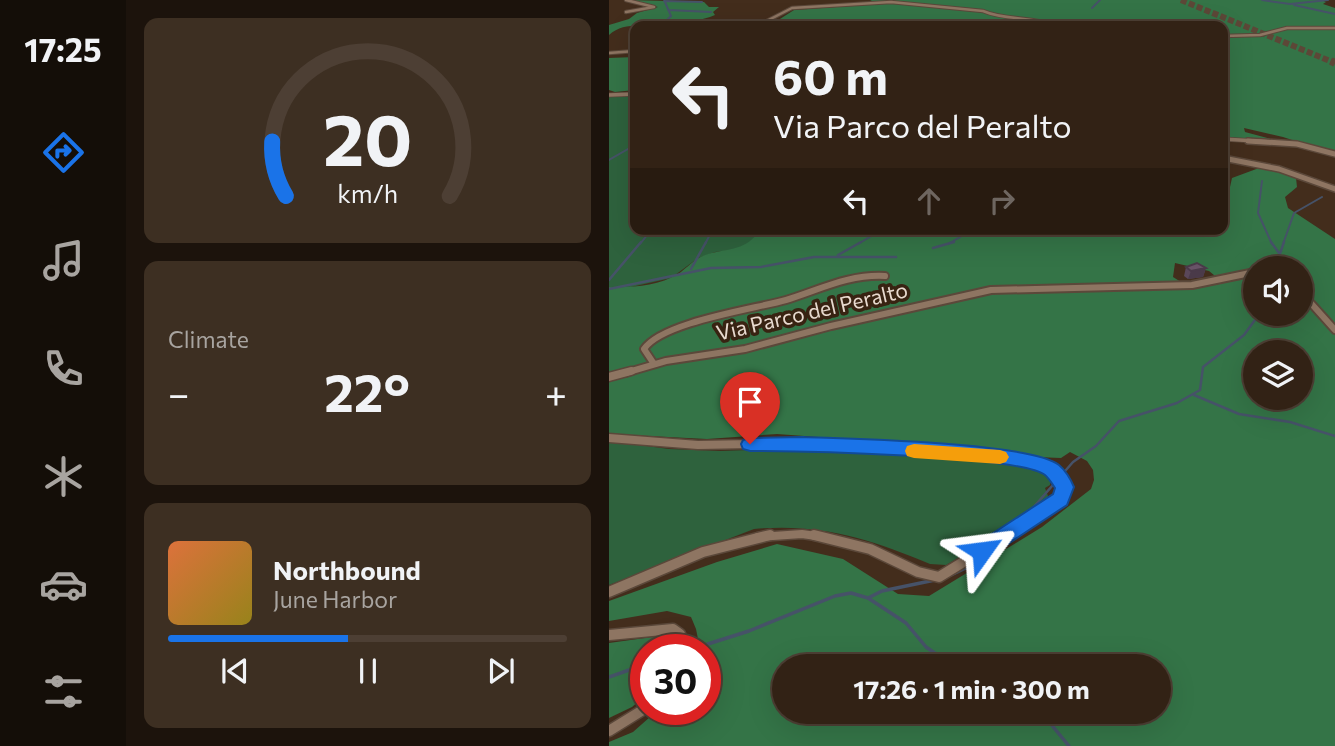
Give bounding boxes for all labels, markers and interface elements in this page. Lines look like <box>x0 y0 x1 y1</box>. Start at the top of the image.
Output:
text: 17:25 <box>24 29 102 69</box>
text: 60 m <box>773 45 888 105</box>
icon: left <box>658 49 749 140</box>
text: 20 <box>323 93 412 182</box>
text: Via Parco del Peralto <box>773 105 1072 145</box>
icon: directions <box>39 128 88 177</box>
text: km/h <box>337 178 398 208</box>
icon: left <box>837 182 875 220</box>
icon: ahead <box>910 182 948 220</box>
icon: right <box>983 182 1021 220</box>
icon: music <box>39 236 88 285</box>
map controls <box>1243 256 1313 410</box>
button: sound <box>1243 256 1313 326</box>
street label: Via Parco del Peralto <box>713 276 910 345</box>
text: Climate <box>168 325 249 353</box>
button: layers <box>1243 340 1313 410</box>
icon: phone <box>39 344 88 393</box>
text: 22° <box>324 359 410 423</box>
text: − <box>168 369 190 416</box>
text: + <box>545 369 567 416</box>
pin <box>720 372 780 444</box>
icon: arrive <box>731 383 769 421</box>
icon: climate <box>39 452 88 501</box>
position arrow <box>945 514 1019 588</box>
text: Northbound <box>273 554 421 585</box>
icon: car <box>39 560 88 609</box>
text: June Harbor <box>273 585 397 613</box>
speed limit sign: 30 <box>630 634 721 725</box>
icon: previous <box>216 652 254 690</box>
icon: pause <box>349 652 387 690</box>
icon: next <box>482 652 520 690</box>
icon: filters <box>39 667 88 716</box>
text: 17:26 · 1 min · 300 m <box>853 673 1090 704</box>

